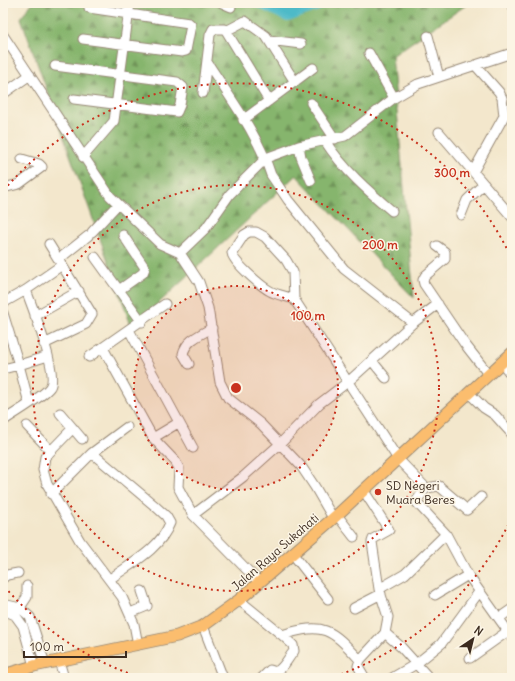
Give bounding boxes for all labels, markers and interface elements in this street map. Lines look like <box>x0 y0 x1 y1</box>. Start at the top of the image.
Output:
text: 300 m <box>434 165 470 180</box>
text: 200 m <box>362 237 398 252</box>
text: 100 m <box>291 308 325 323</box>
centre of rings <box>229 381 243 395</box>
place label: SD Negeri Muara Beres <box>386 478 455 507</box>
marker: SD Negeri Muara Beres <box>373 487 383 497</box>
street label: Jalan Raya Sukahati <box>228 510 322 594</box>
north arrow <box>453 619 493 659</box>
text: N <box>472 623 486 639</box>
scale bar <box>24 633 126 659</box>
text: 100 m <box>30 639 64 654</box>

